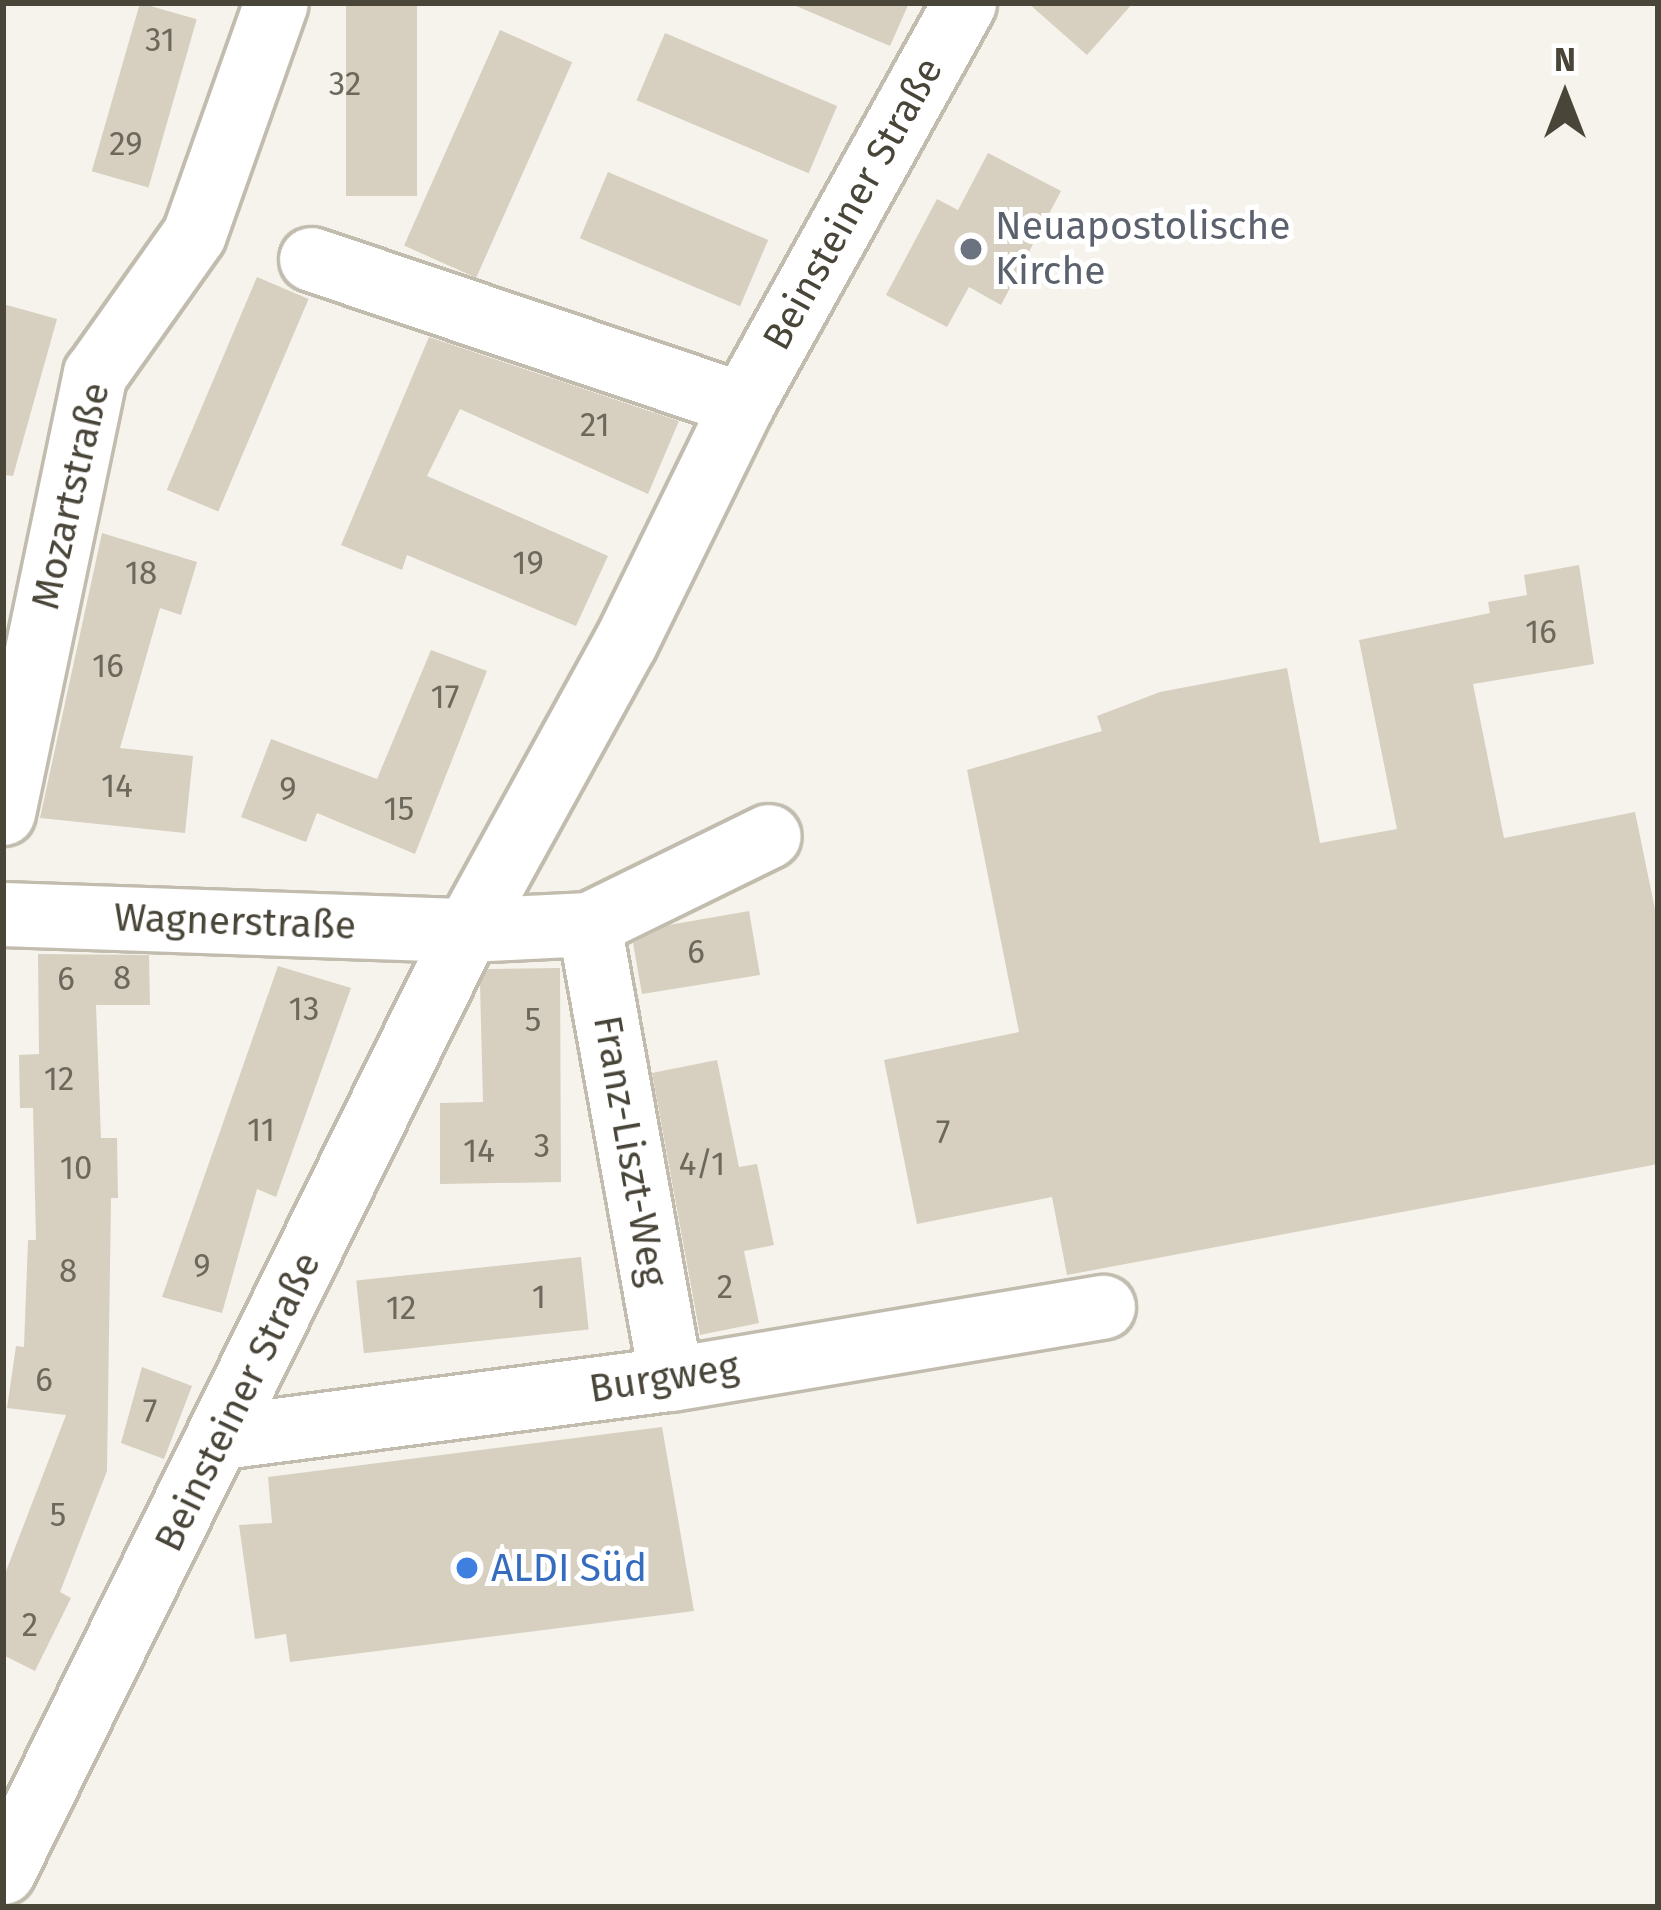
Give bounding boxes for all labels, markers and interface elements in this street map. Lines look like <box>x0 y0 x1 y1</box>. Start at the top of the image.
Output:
house number: 31 <box>145 21 175 61</box>
north arrow <box>1505 36 1625 156</box>
text: N <box>1554 40 1576 80</box>
street label: Beinsteiner Straße <box>753 50 953 358</box>
house number: 32 <box>329 65 361 105</box>
house number: 29 <box>109 125 143 165</box>
place label: Neuapostolische Kirche <box>995 204 1291 295</box>
marker: Neuapostolische Kirche <box>958 236 984 262</box>
street label: Mozartstraße <box>22 378 120 614</box>
house number: 21 <box>580 406 610 446</box>
house number: 19 <box>512 544 544 584</box>
house number: 18 <box>125 554 157 594</box>
house number: 16 <box>1525 613 1557 653</box>
house number: 16 <box>92 647 124 687</box>
house number: 17 <box>431 678 459 718</box>
house number: 14 <box>101 767 133 807</box>
house number: 9 <box>279 770 297 810</box>
house number: 15 <box>384 790 414 830</box>
street label: Wagnerstraße <box>113 894 357 950</box>
house number: 6 <box>687 933 705 973</box>
house number: 8 <box>113 959 131 999</box>
house number: 6 <box>57 960 75 1000</box>
house number: 13 <box>289 990 319 1030</box>
house number: 5 <box>525 1001 541 1041</box>
street label: Franz-Liszt-Weg <box>583 1012 677 1290</box>
house number: 12 <box>44 1060 74 1100</box>
house number: 11 <box>247 1111 275 1151</box>
house number: 7 <box>936 1113 950 1153</box>
house number: 3 <box>534 1127 550 1167</box>
house number: 14 <box>463 1132 495 1172</box>
house number: 4/1 <box>679 1145 725 1185</box>
house number: 10 <box>60 1149 92 1189</box>
street label: Beinsteiner Straße <box>145 1245 331 1559</box>
house number: 9 <box>193 1247 211 1287</box>
house number: 8 <box>59 1252 77 1292</box>
house number: 2 <box>717 1268 733 1308</box>
house number: 1 <box>532 1278 546 1318</box>
house number: 12 <box>386 1289 416 1329</box>
street label: Burgweg <box>586 1343 742 1413</box>
house number: 6 <box>35 1361 53 1401</box>
house number: 7 <box>143 1392 157 1432</box>
house number: 5 <box>50 1496 66 1536</box>
place label: ALDI Süd <box>491 1545 647 1591</box>
marker: ALDI Süd <box>454 1555 480 1581</box>
house number: 2 <box>22 1606 38 1646</box>

